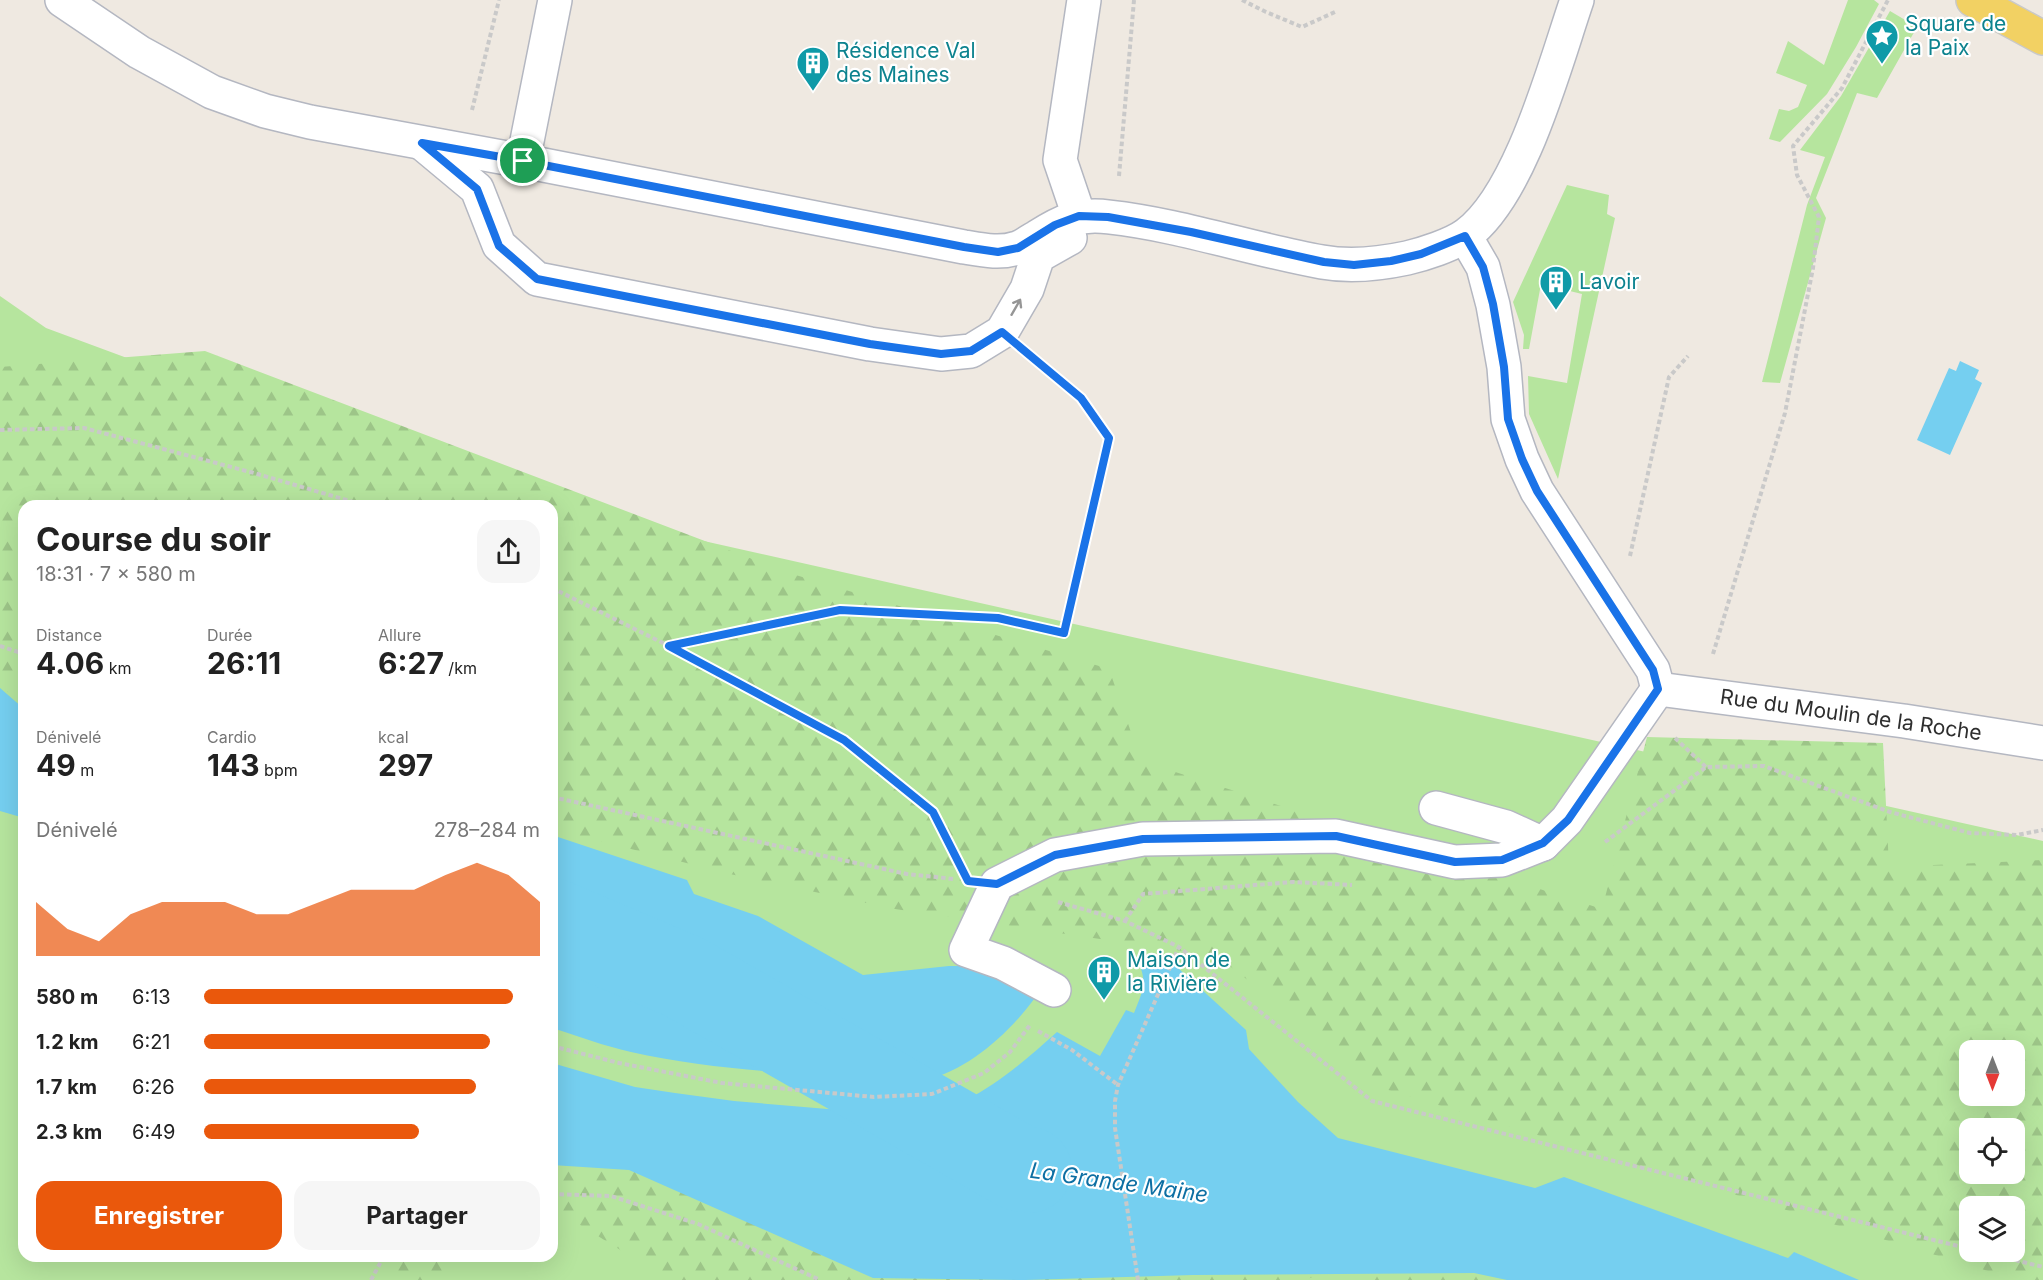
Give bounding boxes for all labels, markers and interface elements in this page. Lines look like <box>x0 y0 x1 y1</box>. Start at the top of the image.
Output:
place label: Square de la Paix <box>1905 11 2006 60</box>
place icon: Square de la Paix <box>1864 18 1900 65</box>
place label: Résidence Val des Maines <box>836 38 976 87</box>
building icon: Résidence Val des Maines <box>795 45 831 92</box>
pin <box>497 135 548 186</box>
icon: arrive <box>506 144 539 177</box>
building icon: Lavoir <box>1538 264 1574 311</box>
place label: Lavoir <box>1579 269 1639 294</box>
one-way arrow <box>1011 299 1023 316</box>
text: Course du soir <box>36 519 271 559</box>
button: share <box>477 520 540 583</box>
text: 18:31 · 7 × 580 m <box>36 562 196 586</box>
text: Distance <box>36 625 102 645</box>
text: Durée <box>207 625 252 645</box>
text: Allure <box>378 625 421 645</box>
text: 4.06 <box>36 645 104 681</box>
text: 26:11 <box>207 645 281 681</box>
text: 6:27 <box>378 645 444 681</box>
text: km <box>104 658 131 678</box>
text: /km <box>444 658 477 678</box>
street label: Rue du Moulin de la Roche <box>1719 684 1984 745</box>
text: Dénivelé <box>36 727 101 747</box>
text: Cardio <box>207 727 257 747</box>
text: kcal <box>378 727 409 747</box>
text: 49 <box>36 747 76 783</box>
text: 143 <box>207 747 260 783</box>
text: 297 <box>378 747 433 783</box>
text: m <box>76 760 94 780</box>
text: bpm <box>260 760 298 780</box>
text: Dénivelé <box>36 818 118 842</box>
text: 278–284 m <box>434 818 540 842</box>
place label: Maison de la Rivière <box>1127 947 1230 996</box>
building icon: Maison de la Rivière <box>1086 954 1122 1001</box>
text: 580 m <box>36 985 98 1009</box>
text: 6:13 <box>132 985 171 1009</box>
text: 1.2 km <box>36 1030 99 1054</box>
text: 6:21 <box>132 1030 171 1054</box>
north arrow <box>1959 1040 2025 1106</box>
map controls <box>1959 1040 2025 1262</box>
text: 1.7 km <box>36 1075 97 1099</box>
text: 6:26 <box>132 1075 175 1099</box>
button: locate <box>1959 1118 2025 1184</box>
text: 2.3 km <box>36 1120 102 1144</box>
text: 6:49 <box>132 1120 176 1144</box>
water label: La Grande Maine <box>1028 1157 1210 1207</box>
button: Enregistrer <box>36 1181 282 1250</box>
button: Partager <box>294 1181 540 1250</box>
button: layers <box>1959 1196 2025 1262</box>

